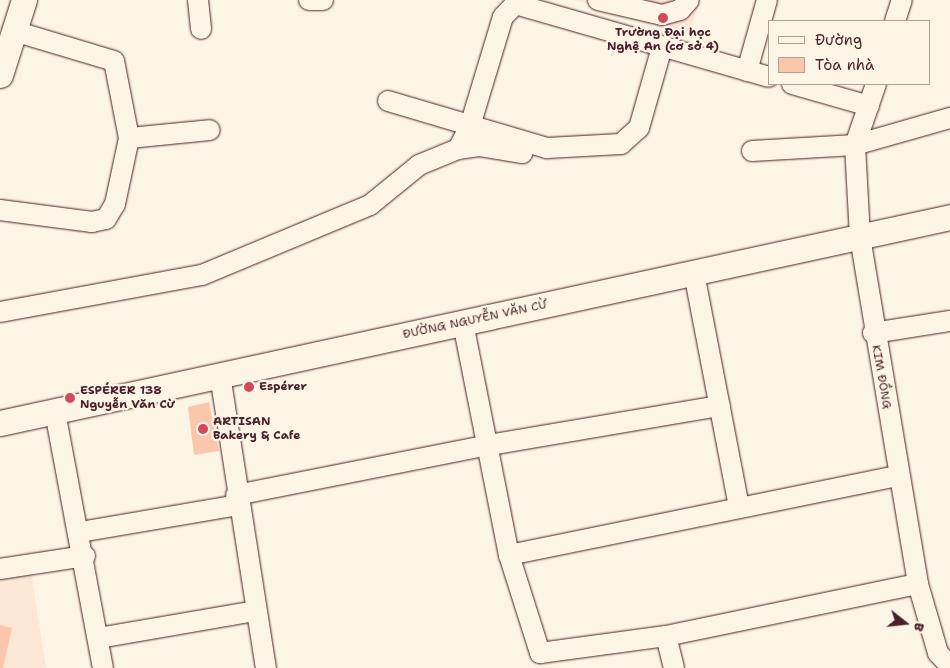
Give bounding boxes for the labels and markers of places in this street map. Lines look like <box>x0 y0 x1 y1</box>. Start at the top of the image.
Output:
marker: Trường Đại học Nghệ An (cơ sở 4) <box>657 12 669 24</box>
place label: Trường Đại học Nghệ An (cơ sở 4) <box>607 26 719 54</box>
place label: Espérer <box>259 380 307 394</box>
marker: Espérer <box>243 381 255 393</box>
place label: ESPÉRER 138 Nguyễn Văn Cừ <box>80 384 175 412</box>
marker: ESPÉRER 138 Nguyễn Văn Cừ <box>64 392 76 404</box>
place label: ARTISAN Bakery & Cafe <box>213 415 300 443</box>
marker: ARTISAN Bakery & Cafe <box>197 423 209 435</box>

